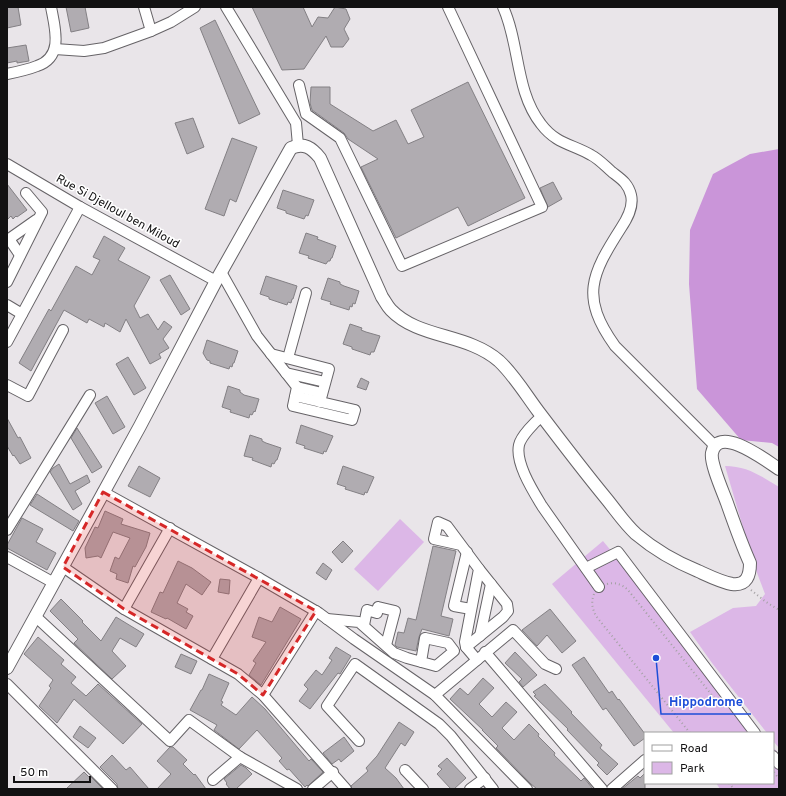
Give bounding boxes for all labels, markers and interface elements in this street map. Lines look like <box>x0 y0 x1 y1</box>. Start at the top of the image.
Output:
street label: Rue Si Djelloul ben Miloud <box>53 171 182 253</box>
callout: Hippodrome <box>661 689 751 714</box>
text: Hippodrome <box>669 695 743 711</box>
legend <box>644 732 774 784</box>
text: Road <box>680 741 708 757</box>
scale bar <box>14 758 90 784</box>
text: Park <box>680 761 705 777</box>
text: 50 m <box>20 765 48 781</box>

